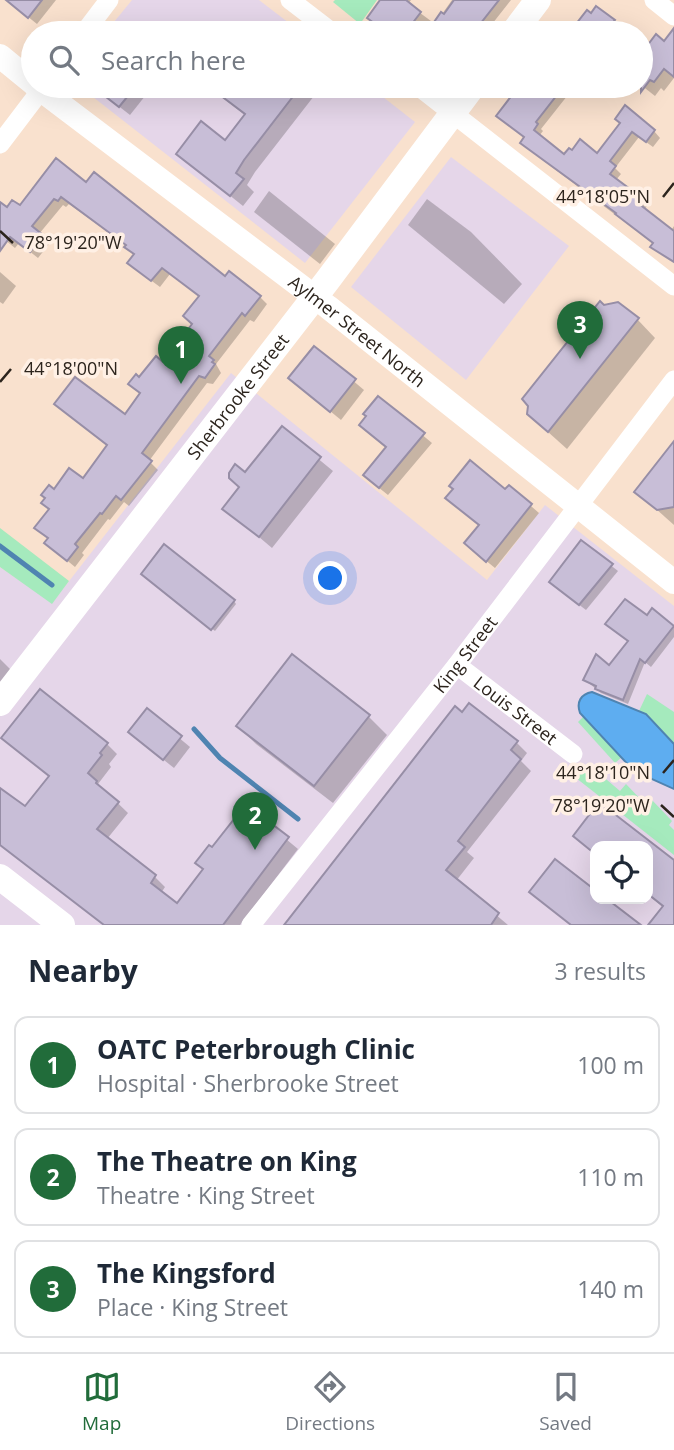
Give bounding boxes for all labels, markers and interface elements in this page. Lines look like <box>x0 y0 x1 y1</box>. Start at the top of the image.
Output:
search box <box>21 21 653 98</box>
icon: search <box>45 41 83 79</box>
text: Search here <box>101 42 246 78</box>
text: 44°18'05"N <box>556 184 650 208</box>
text: 78°19'20"W <box>24 230 122 254</box>
street label: Aylmer Street North <box>284 270 431 392</box>
pin: 3 <box>557 301 603 359</box>
pin: 1 <box>158 326 204 384</box>
street label: Sherbrooke Street <box>181 328 294 464</box>
text: 44°18'00"N <box>24 356 118 380</box>
your location <box>313 561 347 595</box>
street label: King Street <box>427 611 502 698</box>
street label: Louis Street <box>469 670 562 750</box>
text: 44°18'10"N <box>556 760 650 784</box>
pin: 2 <box>232 792 278 850</box>
text: 78°19'20"W <box>552 793 650 817</box>
map controls <box>590 841 653 904</box>
button: locate <box>590 841 653 904</box>
text: Nearby <box>28 950 138 991</box>
text: 3 results <box>555 955 646 987</box>
text: OATC Peterbrough Clinic <box>97 1031 415 1067</box>
text: 1 <box>46 1049 60 1081</box>
text: 100 m <box>577 1049 644 1081</box>
text: Hospital · Sherbrooke Street <box>97 1067 399 1099</box>
text: The Theatre on King <box>97 1143 357 1179</box>
text: 2 <box>46 1161 60 1193</box>
text: 110 m <box>577 1161 644 1193</box>
text: Theatre · King Street <box>97 1179 315 1211</box>
text: The Kingsford <box>97 1255 276 1291</box>
text: 3 <box>46 1273 60 1305</box>
text: 140 m <box>577 1273 644 1305</box>
text: Place · King Street <box>97 1291 288 1323</box>
tab: Map <box>82 1368 121 1436</box>
tab: Directions <box>285 1368 375 1436</box>
tab: Saved <box>539 1368 592 1436</box>

